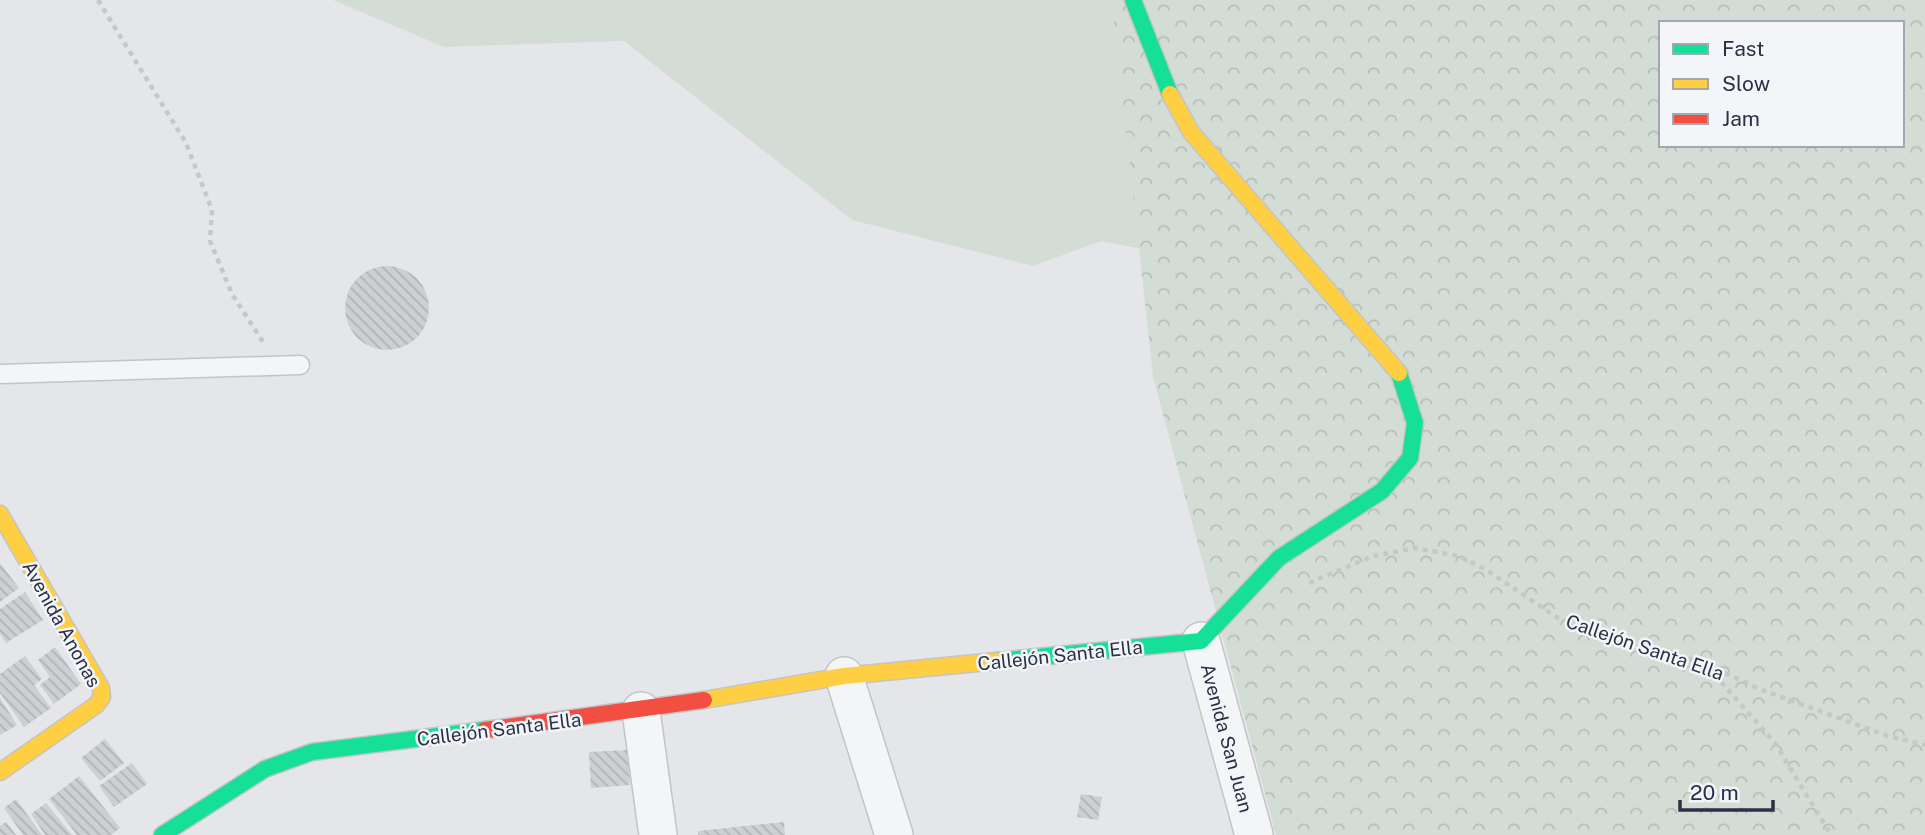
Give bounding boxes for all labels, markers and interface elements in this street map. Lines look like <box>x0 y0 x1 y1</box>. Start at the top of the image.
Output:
legend <box>1659 21 1904 147</box>
text: Fast <box>1722 36 1764 61</box>
text: Slow <box>1722 71 1770 96</box>
text: Jam <box>1722 106 1760 131</box>
street label: Avenida Anonas <box>18 557 106 691</box>
street label: Callejón Santa Ella <box>1563 610 1727 684</box>
street label: Callejón Santa Ella <box>976 635 1144 675</box>
street label: Avenida San Juan <box>1197 661 1257 815</box>
street label: Callejón Santa Ella <box>415 708 583 750</box>
scale bar <box>1680 768 1773 812</box>
text: 20 m <box>1690 780 1739 805</box>

